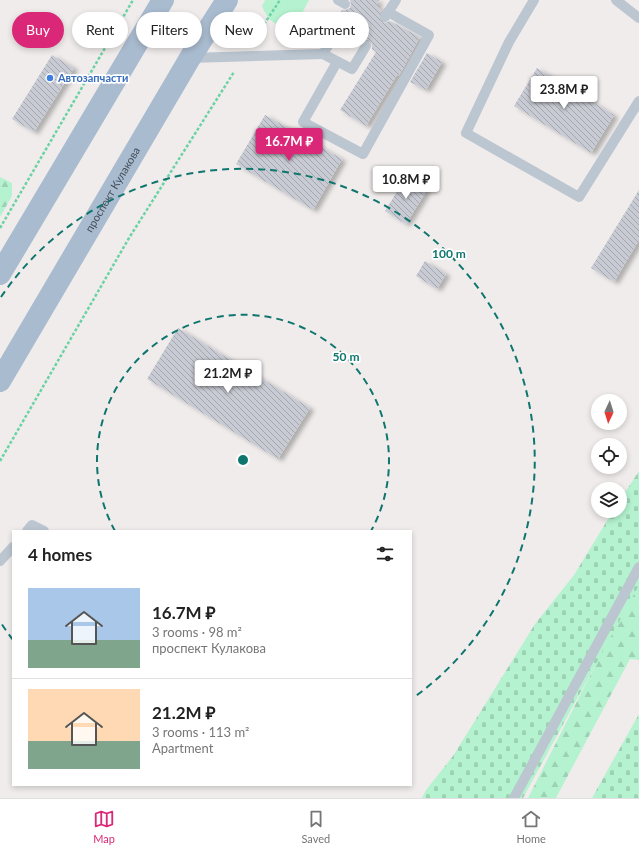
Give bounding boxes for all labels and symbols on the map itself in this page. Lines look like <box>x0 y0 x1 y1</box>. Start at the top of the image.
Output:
place label: Автозапчасти <box>57 71 128 84</box>
marker: Автозапчасти <box>45 73 55 83</box>
pin: 23.8M ₽ <box>527 76 601 110</box>
pin: 16.7M ₽ <box>252 128 326 162</box>
street label: проспект Кулакова <box>82 144 142 234</box>
pin: 10.8M ₽ <box>369 166 443 200</box>
text: 100 m <box>432 246 466 261</box>
text: 50 m <box>333 349 359 364</box>
pin: 21.2M ₽ <box>191 360 265 394</box>
north arrow <box>591 394 627 430</box>
centre of rings <box>236 453 250 467</box>

